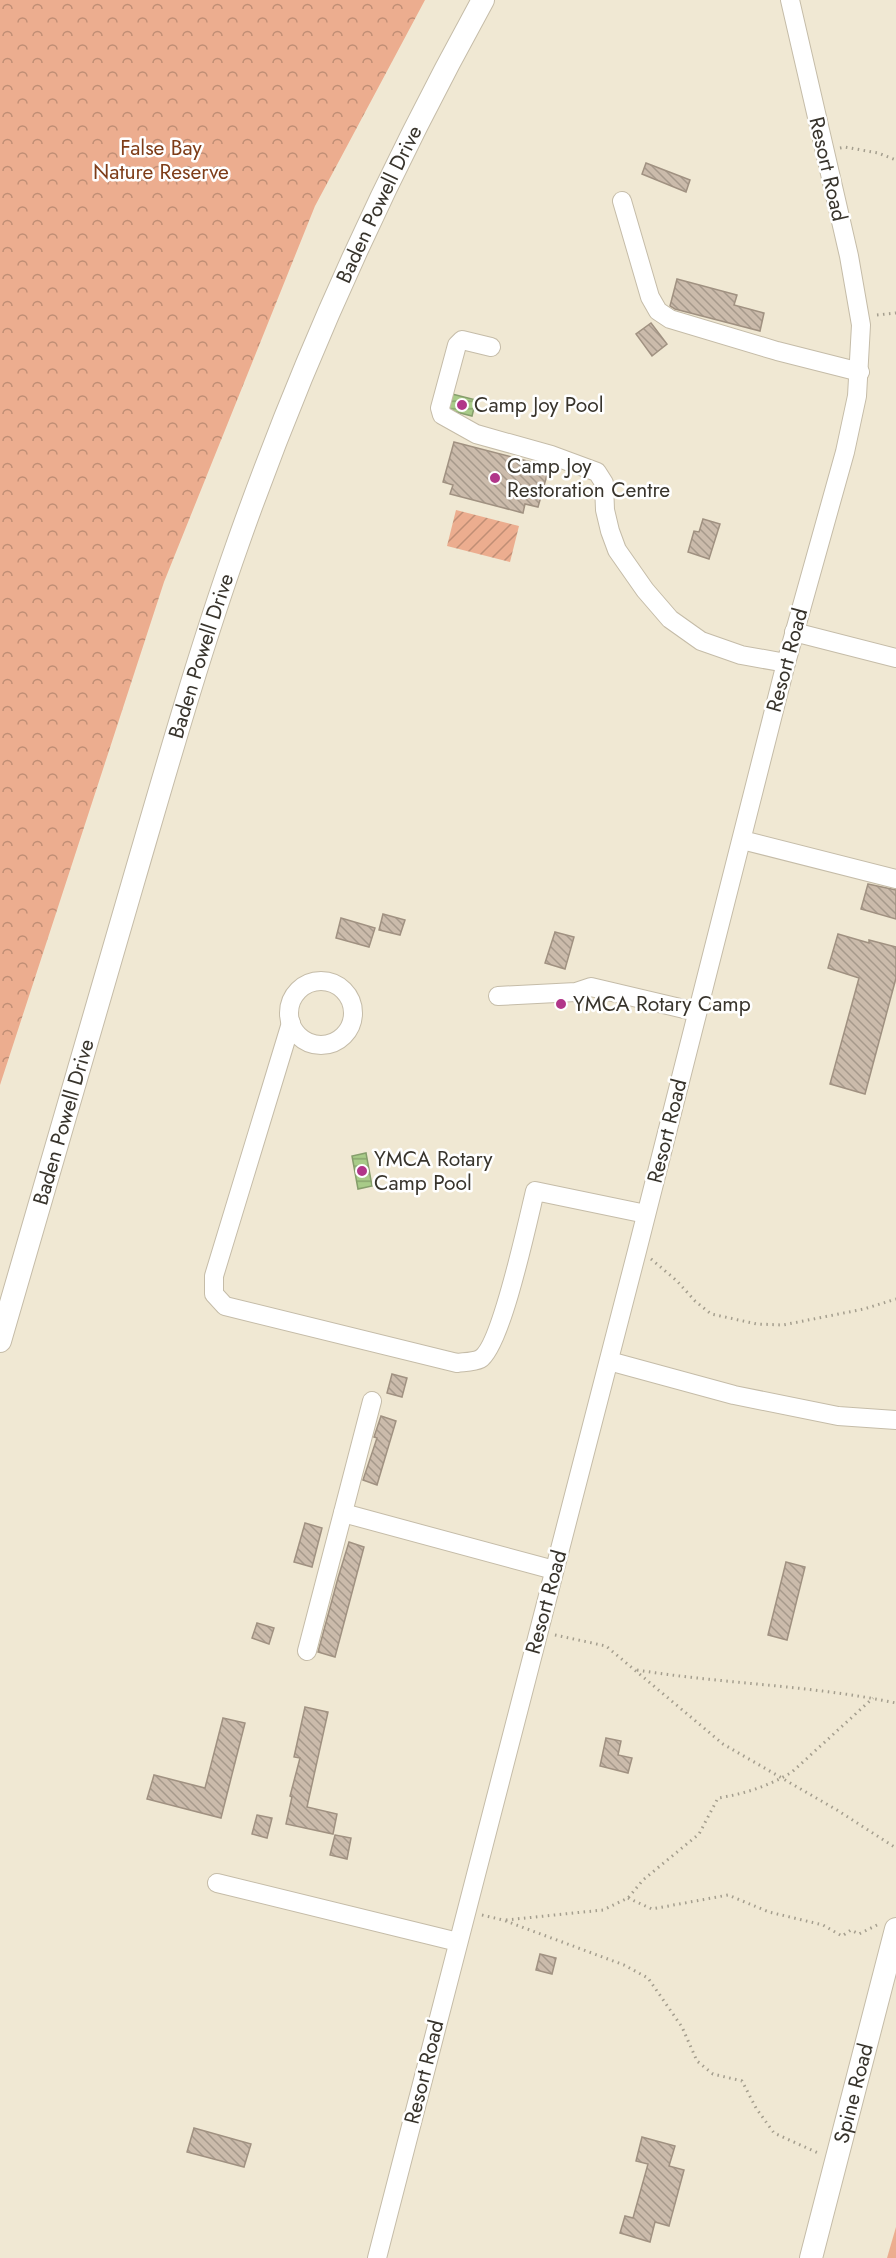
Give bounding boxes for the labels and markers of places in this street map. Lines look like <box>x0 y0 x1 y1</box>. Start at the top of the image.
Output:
place label: Camp Joy Pool <box>474 390 604 420</box>
marker: Camp Joy Pool <box>455 398 469 412</box>
place label: Camp Joy Restoration Centre <box>507 451 670 505</box>
marker: Camp Joy Restoration Centre <box>488 471 502 485</box>
place label: YMCA Rotary Camp <box>573 989 751 1019</box>
marker: YMCA Rotary Camp <box>554 997 568 1011</box>
place label: YMCA Rotary Camp Pool <box>374 1144 493 1198</box>
marker: YMCA Rotary Camp Pool <box>355 1164 369 1178</box>

